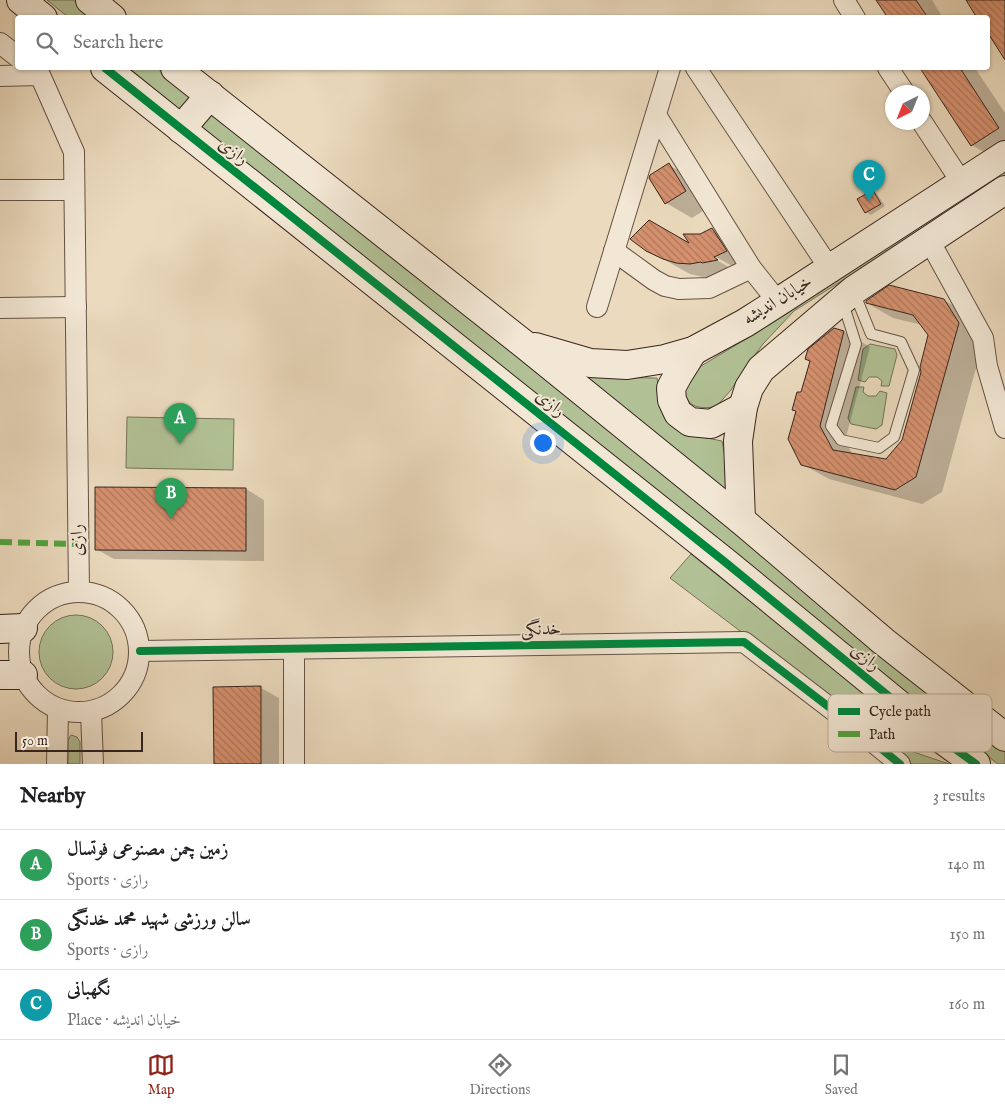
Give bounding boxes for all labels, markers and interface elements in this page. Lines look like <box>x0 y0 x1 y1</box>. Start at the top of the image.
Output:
search box <box>15 15 990 70</box>
icon: search <box>33 29 61 57</box>
text: Search here <box>73 31 164 55</box>
north arrow <box>885 85 930 130</box>
street label: رازی <box>213 133 253 171</box>
pin: C <box>853 160 885 201</box>
street label: خیابان اندیشه <box>739 271 817 331</box>
street label: رازی <box>530 385 570 423</box>
pin: A <box>164 403 196 444</box>
your location <box>530 430 556 456</box>
pin: B <box>155 478 187 519</box>
street label: رازی <box>66 524 90 556</box>
street label: خدنگی <box>521 617 561 642</box>
street label: رازی <box>845 639 885 677</box>
legend <box>828 694 992 752</box>
text: Cycle path <box>869 703 931 721</box>
text: Path <box>869 726 896 744</box>
scale bar <box>15 729 142 752</box>
text: 50 m <box>22 732 48 750</box>
text: Nearby <box>20 783 85 810</box>
text: 3 results <box>933 787 985 807</box>
text: زمین چمن مصنوعی فوتسال <box>67 838 229 862</box>
text: A <box>31 855 41 875</box>
text: 140 m <box>947 855 985 875</box>
text: Sports · رازی <box>67 871 148 891</box>
text: سالن ورزشی شهید محمد خدنگی <box>67 908 251 932</box>
text: B <box>31 925 41 945</box>
text: 150 m <box>950 925 985 945</box>
text: Sports · رازی <box>67 941 148 961</box>
text: نگهبانی <box>67 978 110 1002</box>
text: C <box>30 995 42 1015</box>
text: 160 m <box>949 995 985 1015</box>
text: Place · خیابان اندیشه <box>67 1011 181 1031</box>
tab: Map <box>147 1051 175 1099</box>
tab: Directions <box>469 1051 530 1099</box>
tab: Saved <box>825 1051 858 1099</box>

